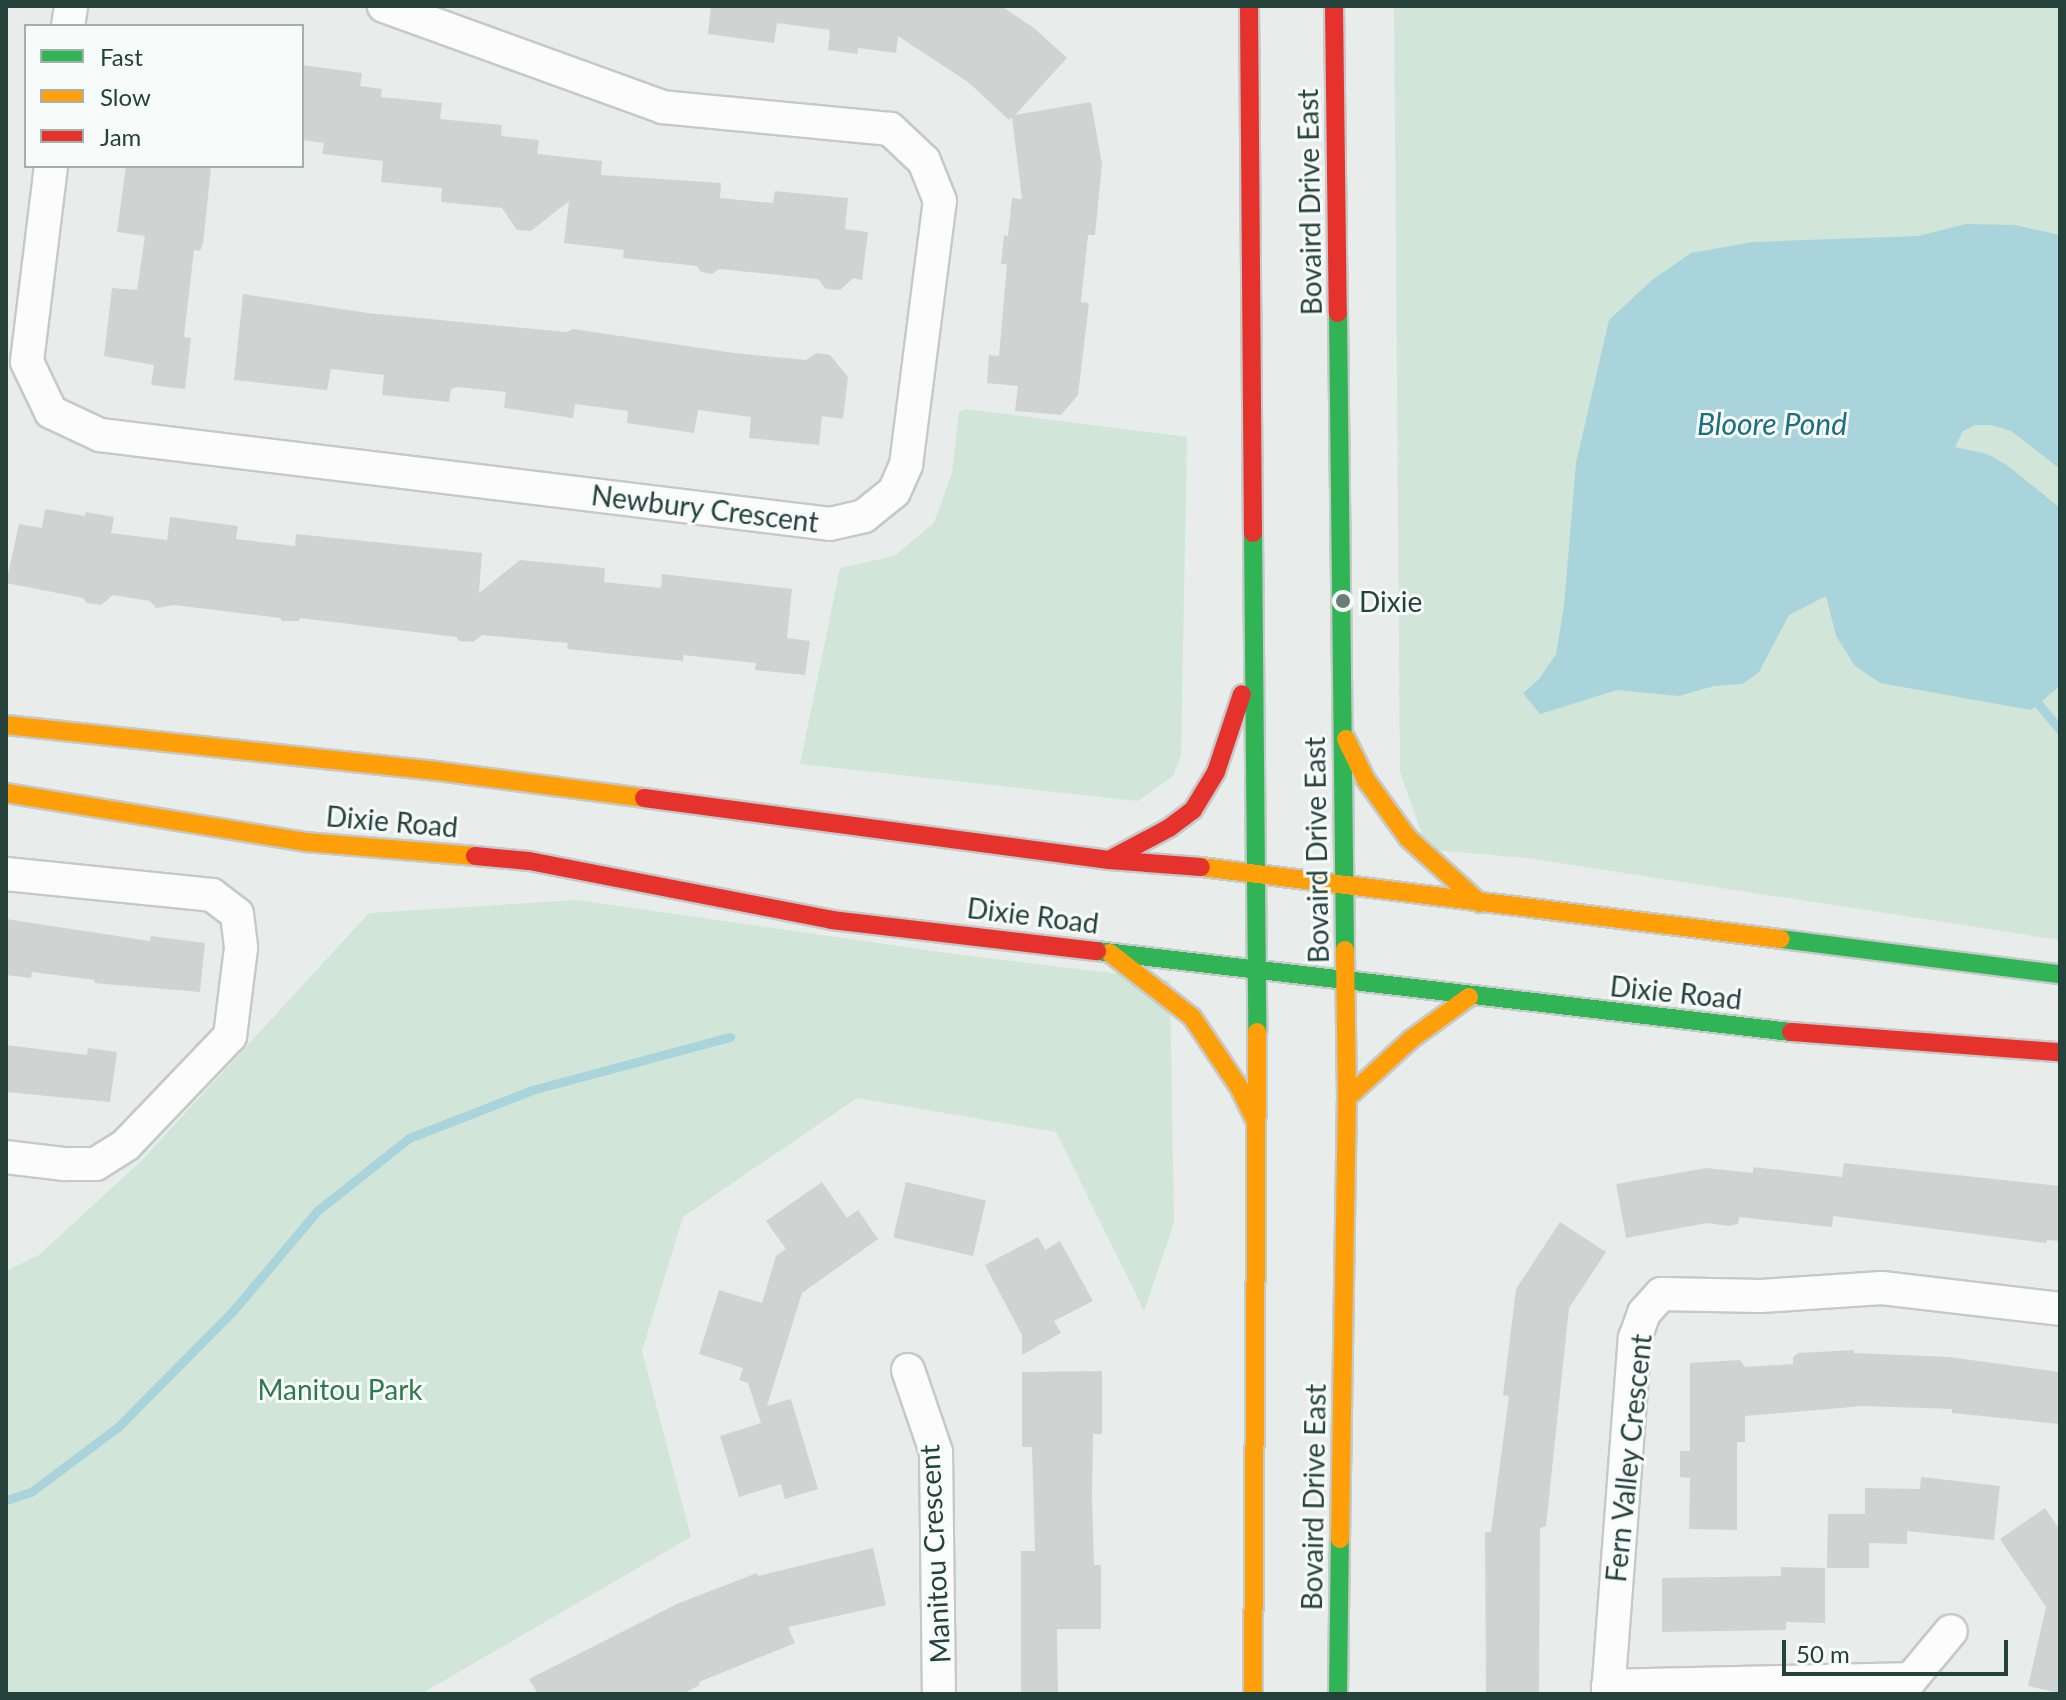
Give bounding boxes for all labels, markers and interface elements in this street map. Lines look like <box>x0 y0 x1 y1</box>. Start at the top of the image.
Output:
legend <box>24 24 304 168</box>
text: Fast <box>100 42 143 71</box>
text: Slow <box>100 82 151 111</box>
street label: Bovaird Drive East <box>1290 88 1328 316</box>
text: Jam <box>100 122 141 151</box>
water label: Bloore Pond <box>1697 405 1847 441</box>
street label: Newbury Crescent <box>589 477 821 539</box>
place label: Dixie <box>1359 584 1422 618</box>
marker: Dixie <box>1334 592 1352 610</box>
street label: Bovaird Drive East <box>1297 736 1335 964</box>
street label: Dixie Road <box>325 798 459 844</box>
street label: Dixie Road <box>965 890 1101 940</box>
street label: Dixie Road <box>1608 968 1744 1016</box>
street label: Fern Valley Crescent <box>1598 1331 1658 1585</box>
park label: Manitou Park <box>257 1372 423 1406</box>
street label: Bovaird Drive East <box>1294 1383 1332 1611</box>
street label: Manitou Crescent <box>911 1444 957 1664</box>
scale bar <box>1786 1624 2012 1674</box>
text: 50 m <box>1796 1639 1850 1668</box>

